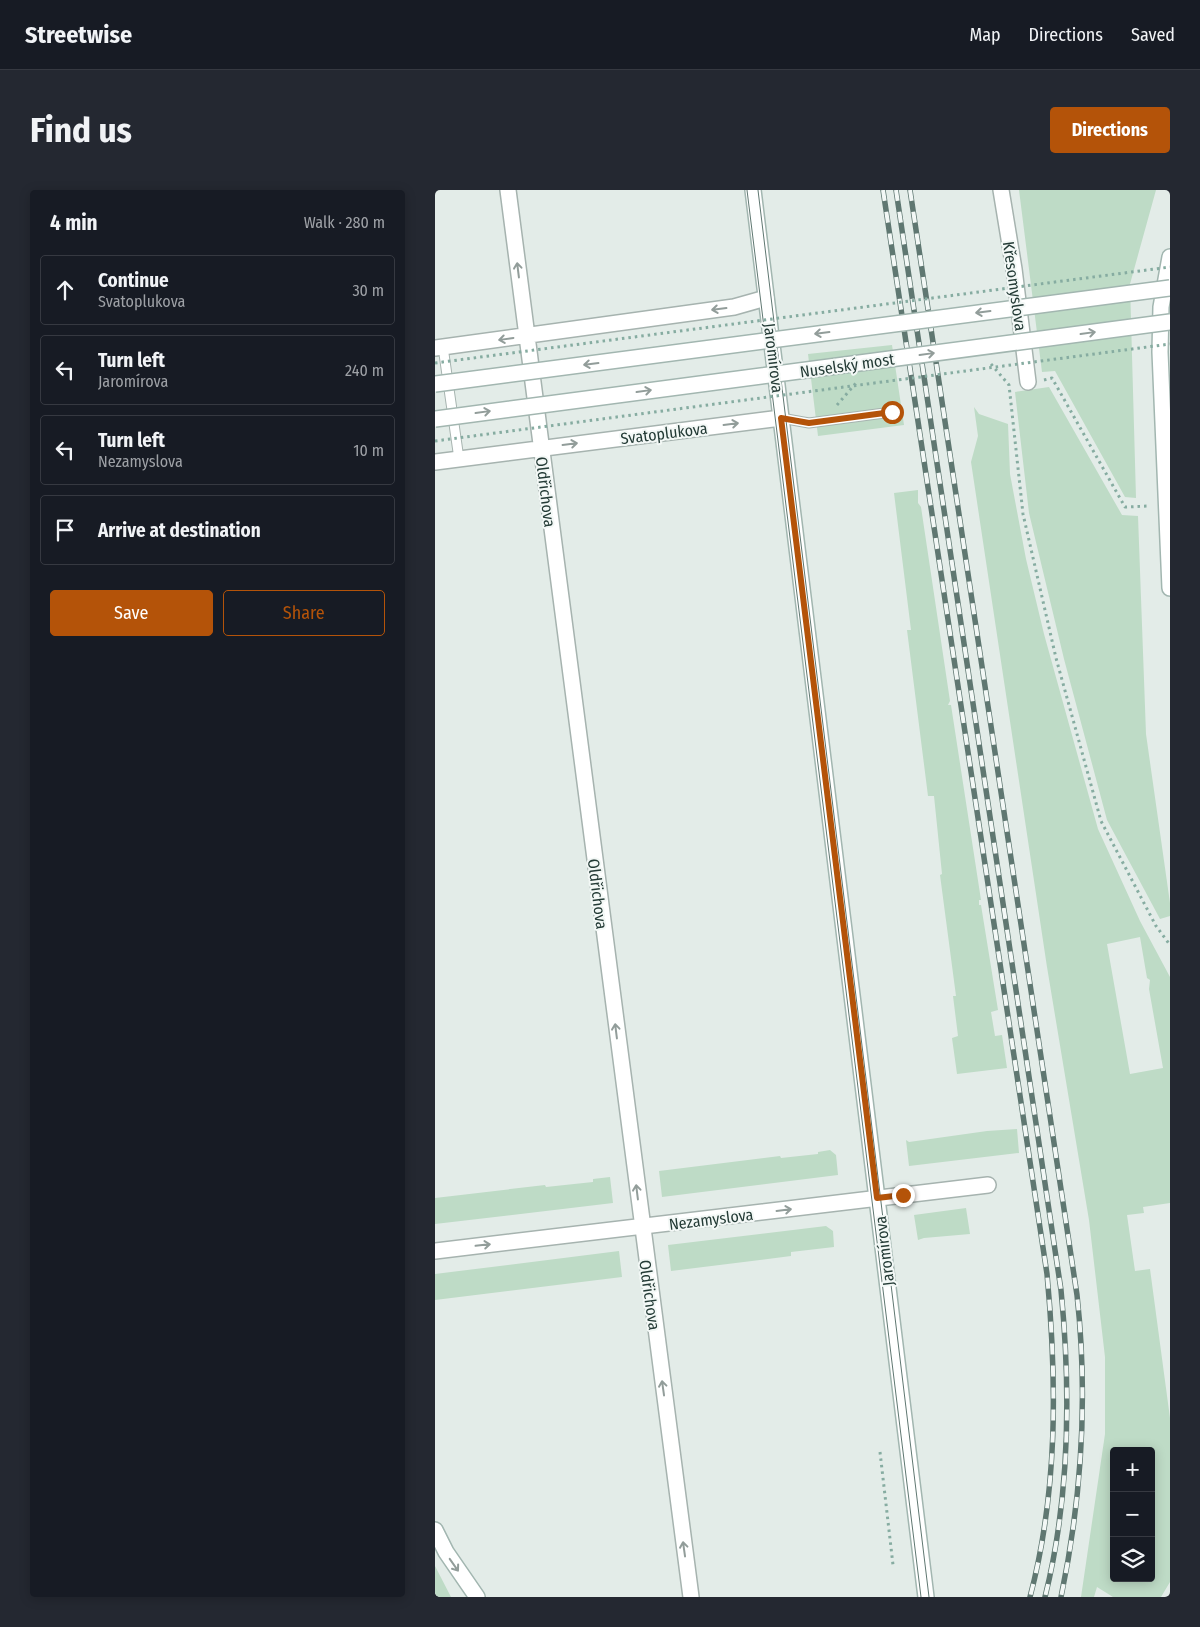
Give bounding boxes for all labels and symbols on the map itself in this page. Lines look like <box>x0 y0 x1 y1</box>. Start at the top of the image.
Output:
street label: Křesomyslova <box>999 240 1030 332</box>
one-way arrow <box>513 262 523 278</box>
one-way arrow <box>711 304 727 314</box>
one-way arrow <box>975 307 991 317</box>
street label: Jaromírova <box>760 322 787 394</box>
one-way arrow <box>1080 328 1096 338</box>
one-way arrow <box>814 329 830 339</box>
one-way arrow <box>498 334 514 344</box>
street label: Nuselský most <box>799 349 896 382</box>
one-way arrow <box>919 349 935 359</box>
one-way arrow <box>584 359 600 369</box>
one-way arrow <box>636 386 652 396</box>
route start <box>881 401 904 424</box>
one-way arrow <box>475 407 491 417</box>
street label: Svatoplukova <box>620 419 709 448</box>
one-way arrow <box>723 419 739 429</box>
one-way arrow <box>562 439 578 449</box>
street label: Oldřichova <box>532 456 559 528</box>
street label: Oldřichova <box>584 858 611 930</box>
one-way arrow <box>611 1023 621 1039</box>
one-way arrow <box>632 1184 642 1200</box>
route end <box>892 1184 915 1207</box>
street label: Nezamyslova <box>668 1205 754 1234</box>
one-way arrow <box>776 1205 792 1215</box>
street label: Jaromírova <box>871 1215 898 1287</box>
one-way arrow <box>475 1240 491 1250</box>
street label: Oldřichova <box>635 1259 664 1332</box>
one-way arrow <box>658 1380 668 1396</box>
one-way arrow <box>679 1541 689 1557</box>
one-way arrow <box>449 1558 459 1572</box>

